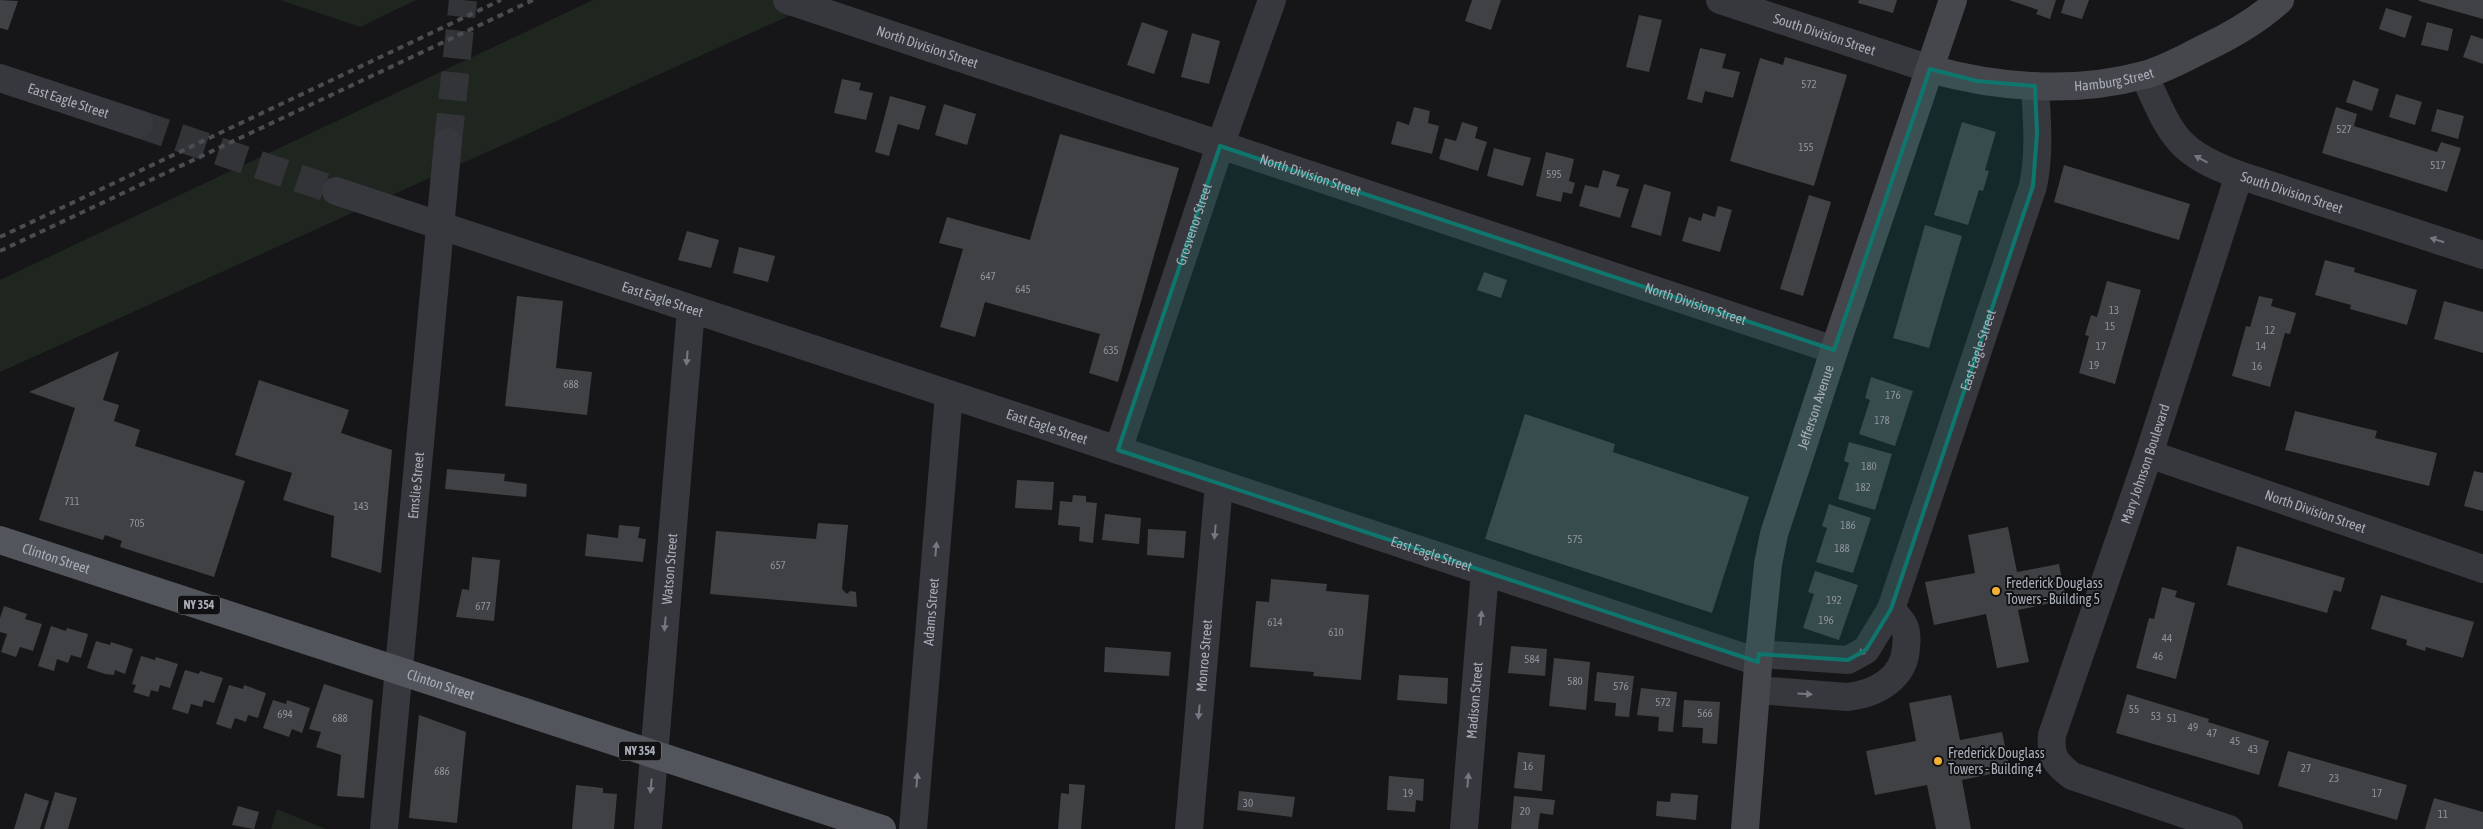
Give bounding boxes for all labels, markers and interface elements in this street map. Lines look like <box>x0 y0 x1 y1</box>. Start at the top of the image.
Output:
street label: South Division Street <box>1771 10 1878 59</box>
street label: North Division Street <box>875 23 980 71</box>
street label: Hamburg Street <box>2074 65 2156 94</box>
house number: 572 <box>1801 78 1817 90</box>
street label: East Eagle Street <box>26 80 111 121</box>
house number: 527 <box>2336 123 2352 135</box>
house number: 155 <box>1798 141 1814 153</box>
street label: North Division Street <box>1258 151 1363 199</box>
one-way arrow <box>2193 155 2208 163</box>
house number: 517 <box>2430 159 2446 171</box>
house number: 595 <box>1546 168 1562 180</box>
street label: South Division Street <box>2239 168 2345 217</box>
street label: Grosvenor Street <box>1173 181 1215 267</box>
one-way arrow <box>2429 236 2444 243</box>
house number: 647 <box>980 270 996 282</box>
street label: East Eagle Street <box>620 278 705 320</box>
street label: North Division Street <box>1643 279 1748 328</box>
house number: 645 <box>1015 283 1031 295</box>
house number: 13 <box>2109 304 2119 316</box>
street label: East Eagle Street <box>1957 307 1999 393</box>
house number: 15 <box>2105 320 2115 332</box>
house number: 12 <box>2265 324 2275 336</box>
house number: 17 <box>2096 340 2106 352</box>
house number: 14 <box>2256 340 2266 352</box>
house number: 635 <box>1103 344 1119 356</box>
one-way arrow <box>683 350 691 366</box>
house number: 19 <box>2089 359 2099 371</box>
house number: 16 <box>2252 360 2262 372</box>
street label: Jefferson Avenue <box>1794 363 1837 452</box>
house number: 688 <box>563 378 579 390</box>
house number: 176 <box>1885 389 1901 401</box>
street label: Mary Johnson Boulevard <box>2118 402 2173 526</box>
street label: East Eagle Street <box>1004 406 1090 447</box>
house number: 178 <box>1874 414 1890 426</box>
street label: Emslie Street <box>405 451 427 520</box>
house number: 180 <box>1861 460 1877 472</box>
house number: 182 <box>1855 481 1871 493</box>
street label: North Division Street <box>2263 486 2368 536</box>
house number: 711 <box>64 495 80 507</box>
house number: 143 <box>353 500 369 512</box>
house number: 705 <box>129 517 145 529</box>
house number: 186 <box>1840 519 1856 531</box>
one-way arrow <box>1210 525 1218 541</box>
street label: Watson Street <box>659 533 680 605</box>
street label: East Eagle Street <box>1389 533 1474 575</box>
house number: 575 <box>1567 533 1583 545</box>
street label: Clinton Street <box>20 540 92 577</box>
one-way arrow <box>932 540 940 556</box>
house number: 188 <box>1834 542 1850 554</box>
house number: 657 <box>770 559 786 571</box>
place label: Frederick Douglass Towers - Building 5 <box>2006 575 2103 607</box>
street label: Adams Street <box>920 577 942 646</box>
marker: Frederick Douglass Towers - Building 5 <box>1990 585 2002 597</box>
house number: 192 <box>1826 594 1842 606</box>
road number: NY 354 <box>178 596 220 614</box>
house number: 677 <box>475 600 491 612</box>
one-way arrow <box>1477 610 1485 626</box>
house number: 196 <box>1818 614 1834 626</box>
one-way arrow <box>660 616 668 632</box>
house number: 614 <box>1267 616 1283 628</box>
street label: Monroe Street <box>1193 619 1215 692</box>
house number: 610 <box>1328 626 1344 638</box>
house number: 44 <box>2162 632 2172 644</box>
one-way arrow <box>1858 644 1870 656</box>
house number: 46 <box>2153 650 2163 662</box>
house number: 584 <box>1524 653 1540 665</box>
street label: Madison Street <box>1463 661 1486 739</box>
street label: Clinton Street <box>405 666 477 703</box>
house number: 580 <box>1567 675 1583 687</box>
house number: 576 <box>1613 680 1629 692</box>
one-way arrow <box>1797 690 1813 698</box>
house number: 572 <box>1655 696 1671 708</box>
house number: 55 <box>2129 703 2139 715</box>
one-way arrow <box>1195 704 1203 720</box>
house number: 566 <box>1697 707 1713 719</box>
house number: 694 <box>277 708 293 720</box>
house number: 53 <box>2151 710 2161 722</box>
house number: 688 <box>332 712 348 724</box>
house number: 51 <box>2167 712 2177 724</box>
house number: 49 <box>2188 721 2198 733</box>
house number: 47 <box>2207 727 2217 739</box>
house number: 45 <box>2230 735 2240 747</box>
road number: NY 354 <box>619 741 661 760</box>
house number: 43 <box>2248 743 2258 755</box>
place label: Frederick Douglass Towers - Building 4 <box>1948 745 2045 777</box>
marker: Frederick Douglass Towers - Building 4 <box>1932 755 1944 767</box>
house number: 16 <box>1523 760 1533 772</box>
house number: 27 <box>2301 762 2311 774</box>
house number: 686 <box>434 765 450 777</box>
one-way arrow <box>913 772 921 788</box>
one-way arrow <box>1464 772 1472 788</box>
house number: 23 <box>2329 772 2339 784</box>
one-way arrow <box>647 778 655 794</box>
house number: 19 <box>1403 787 1413 799</box>
house number: 17 <box>2372 787 2382 799</box>
house number: 30 <box>1243 797 1253 809</box>
house number: 20 <box>1520 805 1530 817</box>
house number: 11 <box>2438 808 2448 820</box>

